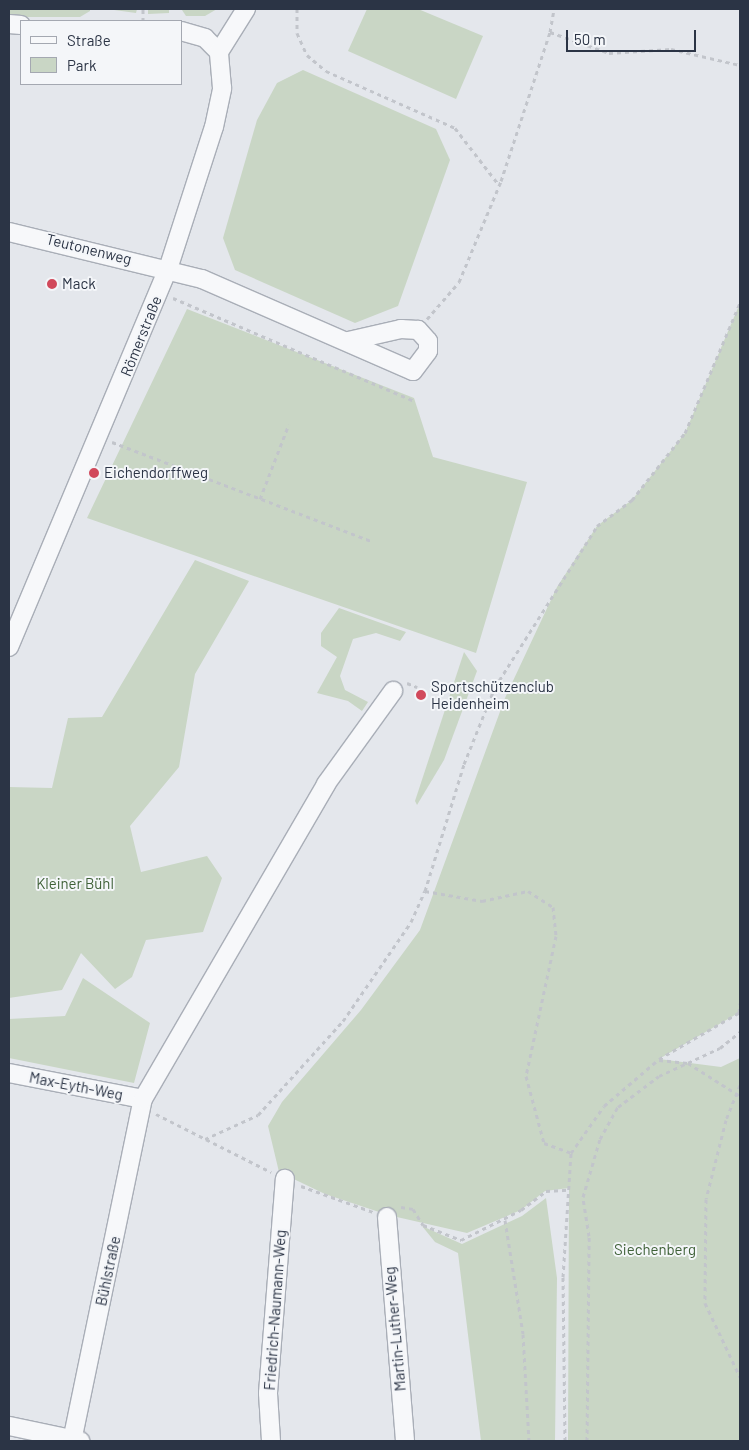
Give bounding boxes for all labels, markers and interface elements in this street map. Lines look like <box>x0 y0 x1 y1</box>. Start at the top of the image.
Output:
legend <box>20 20 182 85</box>
scale bar <box>569 20 699 52</box>
text: 50 m <box>574 30 606 48</box>
text: Straße <box>67 31 111 49</box>
text: Park <box>67 56 96 74</box>
street label: Teutonenweg <box>44 230 134 268</box>
place label: Mack <box>62 275 96 293</box>
marker: Mack <box>46 278 58 290</box>
street label: Römerstraße <box>117 293 165 379</box>
place label: Eichendorffweg <box>104 464 208 482</box>
marker: Eichendorffweg <box>88 467 100 479</box>
place label: Sportschützenclub Heidenheim <box>431 677 554 712</box>
marker: Sportschützenclub Heidenheim <box>415 689 427 701</box>
park label: Kleiner Bühl <box>36 875 114 893</box>
street label: Max-Eyth-Weg <box>28 1068 124 1104</box>
street label: Friedrich-Naumann-Weg <box>260 1229 290 1391</box>
street label: Bühlstraße <box>92 1234 124 1308</box>
park label: Siechenberg <box>614 1241 696 1259</box>
street label: Martin-Luther-Weg <box>381 1266 409 1392</box>

